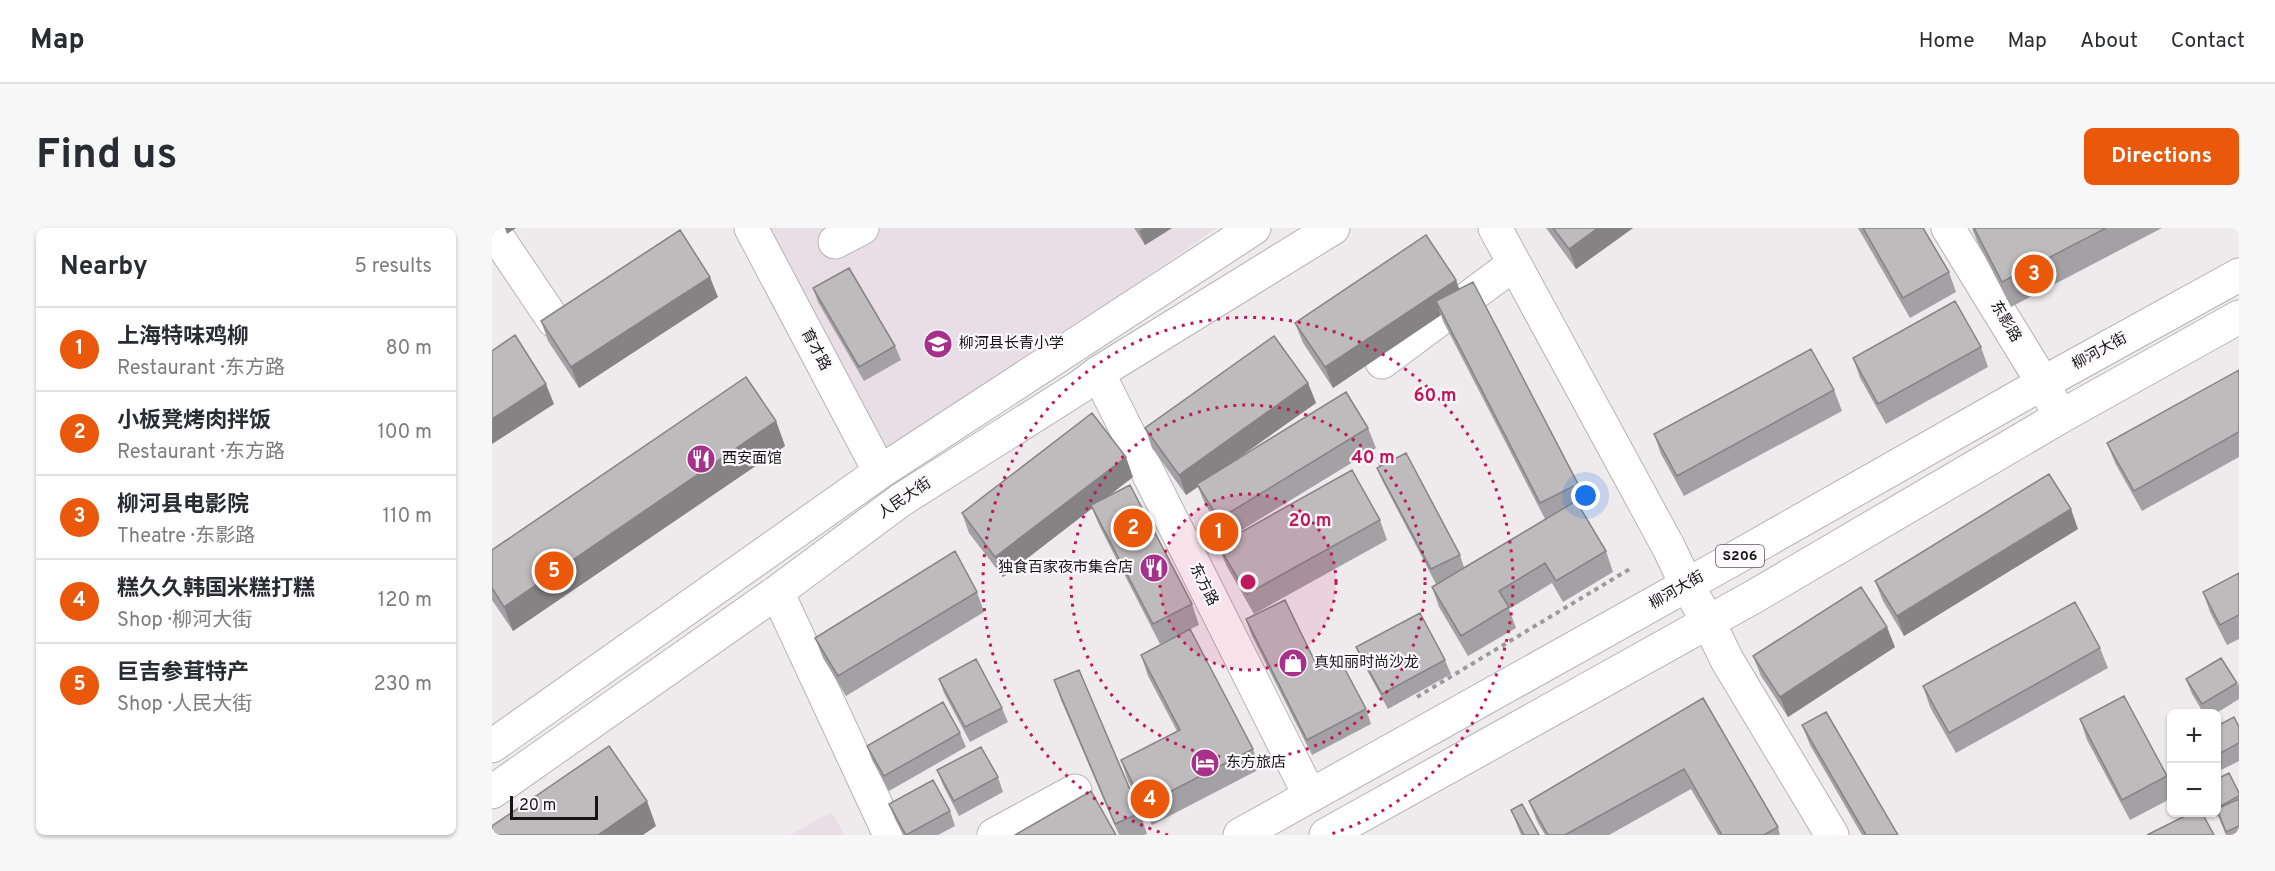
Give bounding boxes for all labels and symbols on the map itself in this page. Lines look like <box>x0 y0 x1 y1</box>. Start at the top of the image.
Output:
pin: 3 <box>2014 252 2054 296</box>
street label: 东影路 <box>1985 298 2025 346</box>
street label: 育才路 <box>796 326 834 374</box>
school or university icon: 柳河县长青小学 <box>922 328 954 360</box>
street label: 柳河大街 <box>2069 329 2131 375</box>
place label: 柳河县长青小学 <box>959 335 1064 354</box>
text: 60 m <box>1413 385 1457 408</box>
restaurant icon: 西安面馆 <box>685 443 717 475</box>
text: 40 m <box>1351 447 1395 470</box>
place label: 西安面馆 <box>722 450 782 469</box>
street label: 人民大街 <box>875 474 935 524</box>
your location <box>1571 481 1600 510</box>
pin: 2 <box>1114 506 1152 550</box>
pin: 1 <box>1200 510 1238 554</box>
text: 20 m <box>1288 510 1332 533</box>
road number: S206 <box>1716 545 1764 567</box>
pin: 5 <box>534 548 574 594</box>
restaurant icon: 独食百家夜市集合店 <box>1138 552 1170 584</box>
place label: 独食百家夜市集合店 <box>998 559 1133 578</box>
street label: 东方路 <box>1184 561 1222 609</box>
street label: 柳河大街 <box>1646 568 1708 614</box>
centre of rings <box>1238 572 1258 592</box>
shop icon: 真知丽时尚沙龙 <box>1277 647 1309 679</box>
place label: 真知丽时尚沙龙 <box>1314 653 1419 673</box>
hotel icon: 东方旅店 <box>1189 747 1221 779</box>
place label: 东方旅店 <box>1226 754 1286 773</box>
pin: 4 <box>1130 776 1170 822</box>
scale bar <box>510 793 598 820</box>

